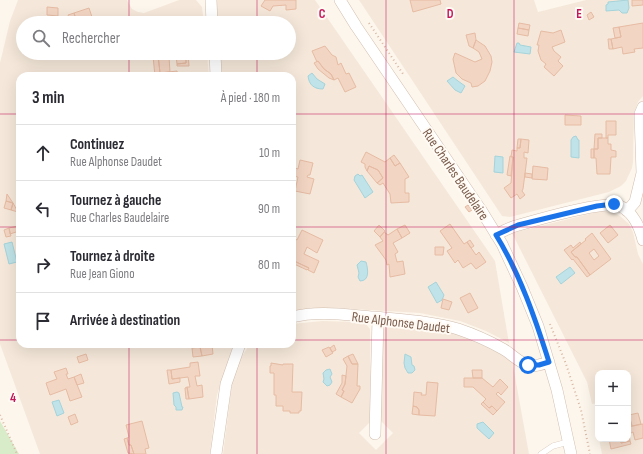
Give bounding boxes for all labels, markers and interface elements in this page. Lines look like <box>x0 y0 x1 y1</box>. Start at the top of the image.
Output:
text: C <box>319 6 326 22</box>
text: D <box>447 6 454 22</box>
text: E <box>576 6 582 22</box>
search box <box>16 16 296 60</box>
icon: search <box>30 27 52 49</box>
text: Rechercher <box>62 29 120 48</box>
text: 3 min <box>32 88 65 108</box>
text: À pied · 180 m <box>221 90 280 106</box>
street label: Rue Charles Baudelaire <box>419 125 493 223</box>
text: Continuez <box>70 135 124 154</box>
icon: ahead <box>32 142 54 164</box>
text: 10 m <box>259 145 280 161</box>
text: Rue Alphonse Daudet <box>70 154 162 170</box>
text: Tournez à gauche <box>70 191 161 210</box>
route end <box>605 195 623 213</box>
icon: left <box>32 198 54 220</box>
text: 90 m <box>258 201 280 217</box>
text: Rue Charles Baudelaire <box>70 210 169 226</box>
text: Tournez à droite <box>70 247 155 266</box>
icon: right <box>32 254 54 276</box>
text: 80 m <box>258 257 280 273</box>
text: Rue Jean Giono <box>70 266 135 282</box>
street label: Rue Alphonse Daudet <box>351 308 451 337</box>
icon: arrive <box>32 310 54 332</box>
text: Arrivée à destination <box>70 311 180 330</box>
route start <box>519 356 537 374</box>
map controls <box>595 370 631 442</box>
button: + <box>595 370 631 406</box>
text: 4 <box>10 390 16 406</box>
button: − <box>595 406 631 442</box>

